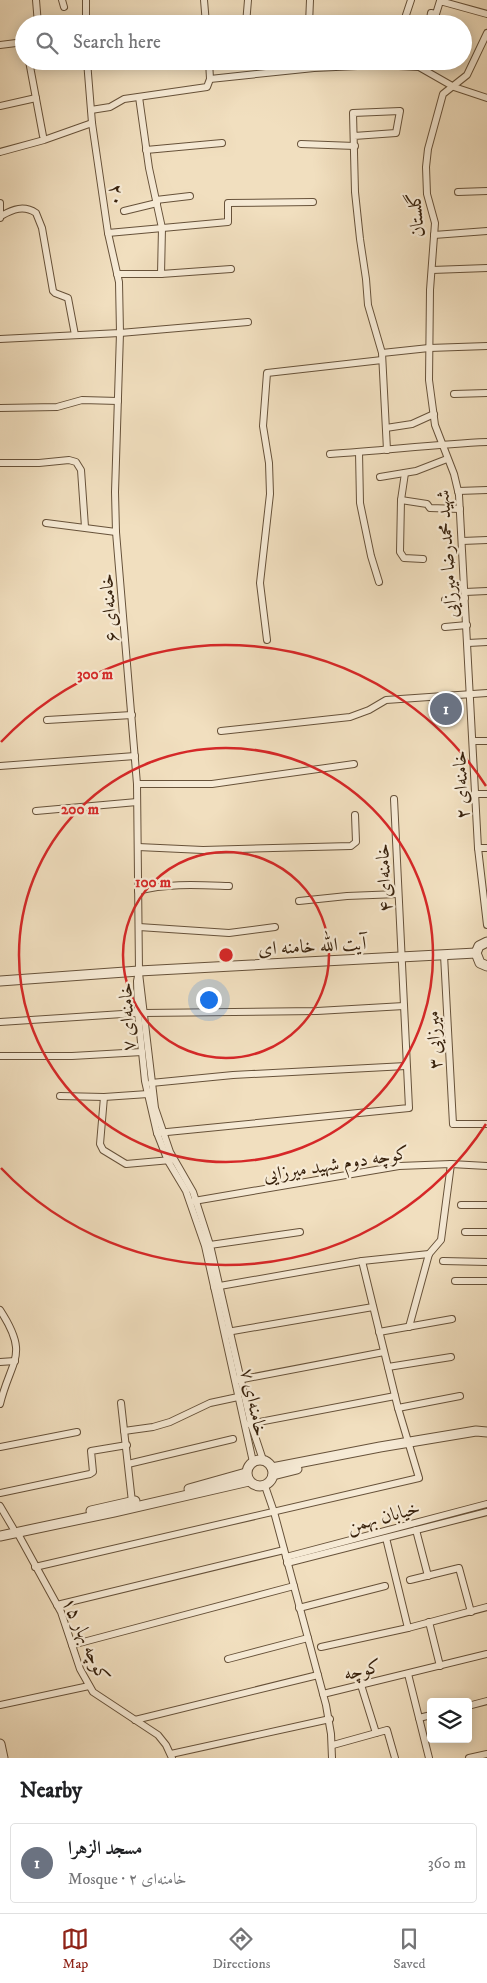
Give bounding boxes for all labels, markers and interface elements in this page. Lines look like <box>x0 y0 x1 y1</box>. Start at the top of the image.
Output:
search box <box>15 15 472 70</box>
icon: search <box>33 29 61 57</box>
text: Search here <box>73 31 161 54</box>
street label: ۲۰ <box>104 183 129 208</box>
street label: گلستان <box>402 191 430 239</box>
street label: شهید محمدرضا میرزایی <box>432 489 464 619</box>
street label: خامنه‌ای ۶ <box>95 573 124 643</box>
text: 300 m <box>77 665 114 684</box>
pin: 1 <box>430 690 462 728</box>
street label: خامنه‌ای ۲ <box>448 750 475 820</box>
text: 200 m <box>61 800 100 819</box>
street label: خامنه‌ای ۴ <box>371 843 398 913</box>
text: 100 m <box>135 873 172 892</box>
street label: آیت الله خامنه ای <box>257 928 369 961</box>
centre of rings <box>217 946 235 964</box>
street label: خامنه‌ای ۷ <box>114 982 141 1052</box>
your location <box>196 987 222 1013</box>
street label: میرزایی ۳ <box>421 1010 449 1070</box>
street label: کوچه دوم شهید میرزایی <box>262 1142 411 1191</box>
street label: خامنه‌ای ۷ <box>235 1366 272 1438</box>
street label: خیابان بهمن <box>344 1497 423 1539</box>
street label: کوچه بهار ۱۵ <box>56 1594 114 1686</box>
street label: کوچه <box>341 1655 384 1687</box>
map controls <box>427 1698 472 1743</box>
button: layers <box>427 1698 472 1743</box>
text: Nearby <box>20 1778 82 1804</box>
text: مسجد الزهرا <box>68 1837 142 1860</box>
text: 1 <box>34 1853 40 1873</box>
text: 360 m <box>428 1853 466 1873</box>
text: Mosque · خامنه‌ای ۲ <box>68 1869 187 1889</box>
tab: Map <box>61 1925 89 1973</box>
tab: Directions <box>212 1925 270 1973</box>
tab: Saved <box>393 1925 426 1973</box>

